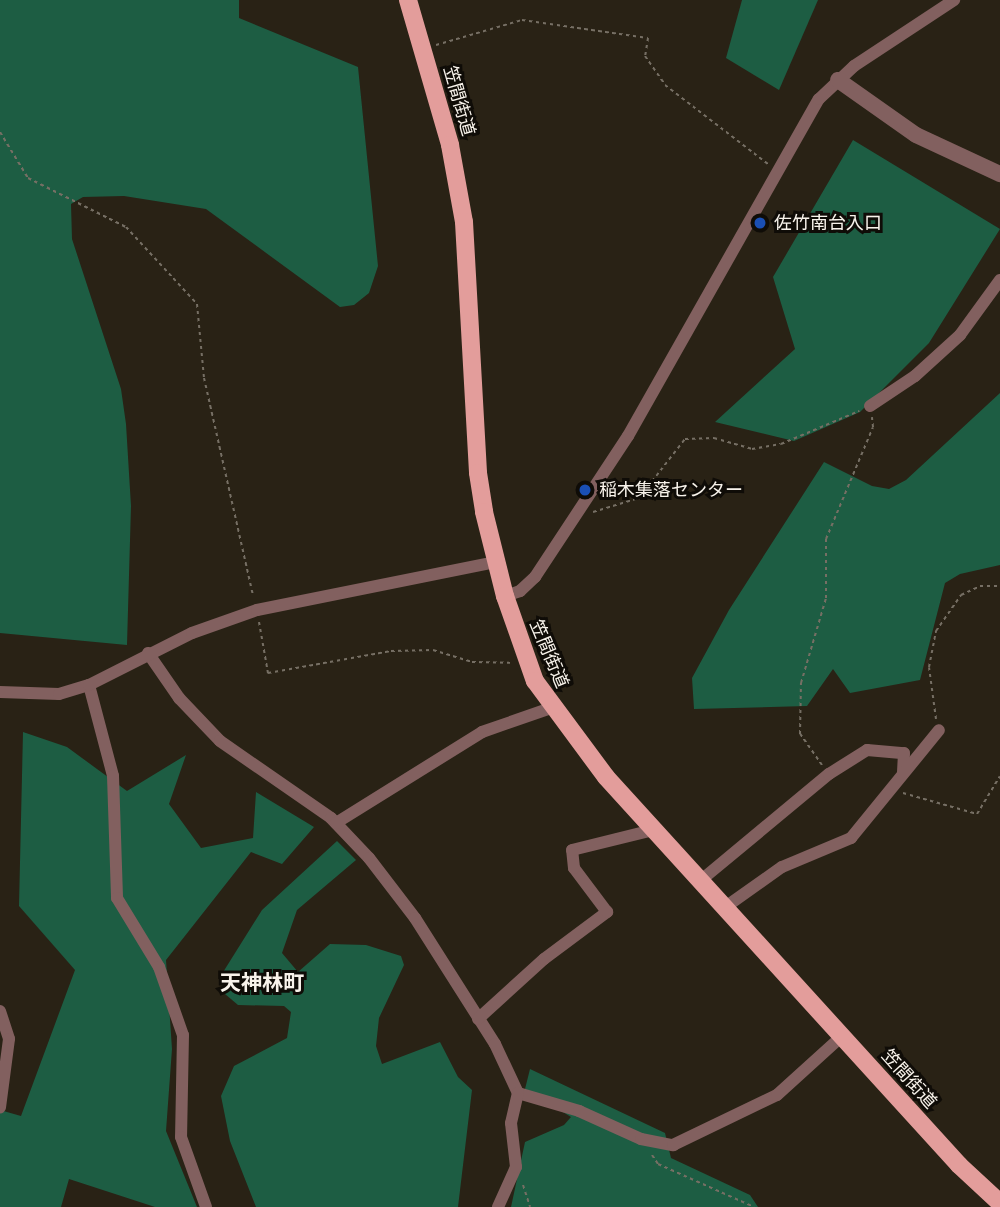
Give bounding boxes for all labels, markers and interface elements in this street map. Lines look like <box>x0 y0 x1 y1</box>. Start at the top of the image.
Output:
street label: 笠間街道 <box>439 63 479 139</box>
place label: 佐竹南台入口 <box>774 212 882 234</box>
marker: 佐竹南台入口 <box>752 215 768 231</box>
place label: 稲木集落センター <box>599 479 743 501</box>
marker: 稲木集落センター <box>577 482 593 498</box>
street label: 笠間街道 <box>525 617 573 691</box>
district label: 天神林町 <box>220 970 304 996</box>
street label: 笠間街道 <box>877 1045 941 1113</box>

